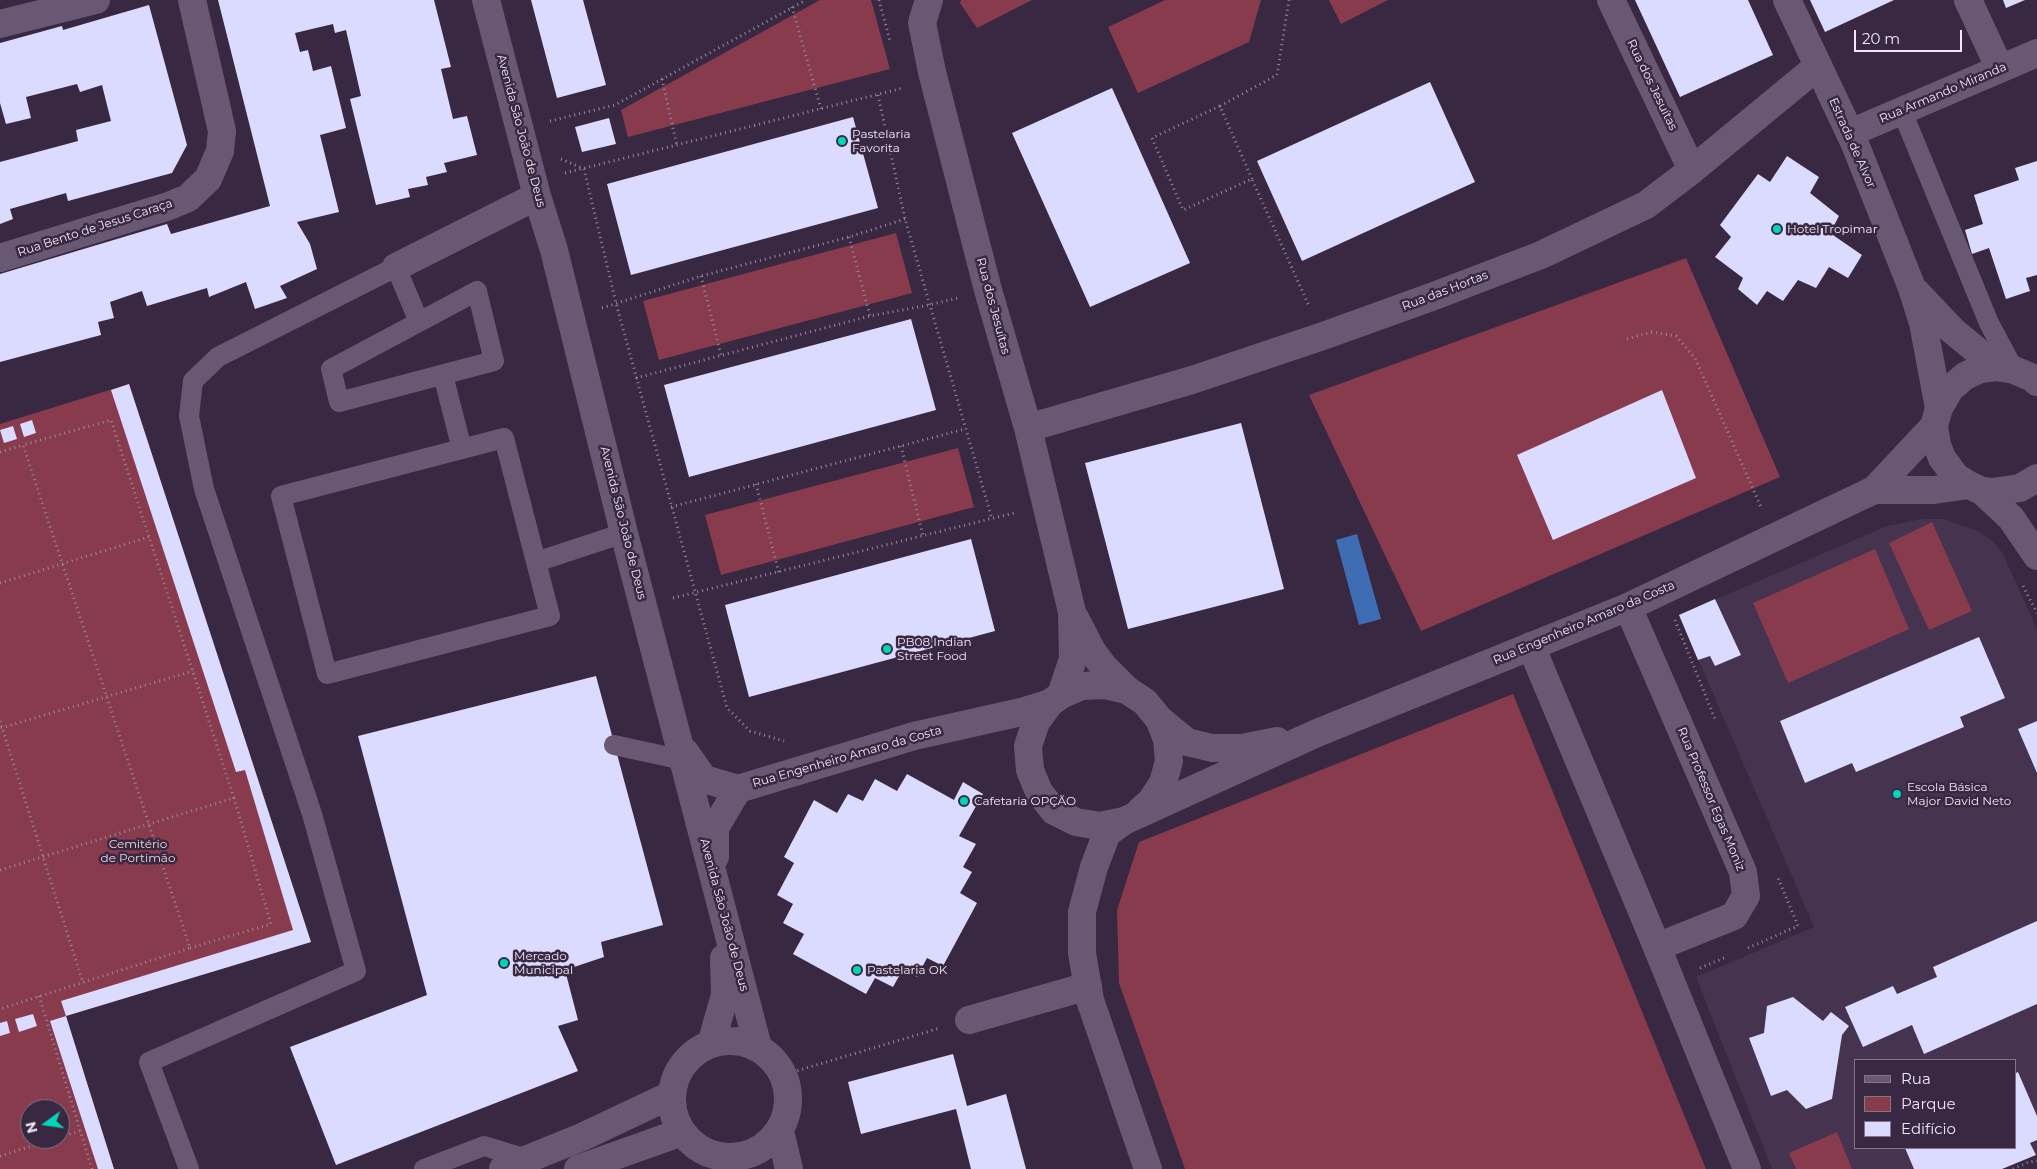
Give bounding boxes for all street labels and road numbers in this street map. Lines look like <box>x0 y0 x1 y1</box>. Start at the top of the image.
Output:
street label: Rua dos Jesuítas <box>1624 37 1680 133</box>
street label: Avenida São João de Deus <box>494 53 548 209</box>
street label: Rua Armando Miranda <box>1877 60 2009 126</box>
street label: Estrada de Alvor <box>1826 96 1878 190</box>
street label: Rua Bento de Jesus Caraça <box>16 196 174 260</box>
street label: Rua dos Jesuítas <box>973 256 1013 356</box>
street label: Rua das Hortas <box>1400 268 1490 314</box>
street label: Avenida São João de Deus <box>597 445 649 601</box>
street label: Rua Engenheiro Amaro da Costa <box>1491 578 1677 668</box>
street label: Rua Engenheiro Amaro da Costa <box>751 723 943 791</box>
street label: Rua Professor Egas Moniz <box>1674 725 1748 873</box>
street label: Avenida São João de Deus <box>697 837 751 993</box>

